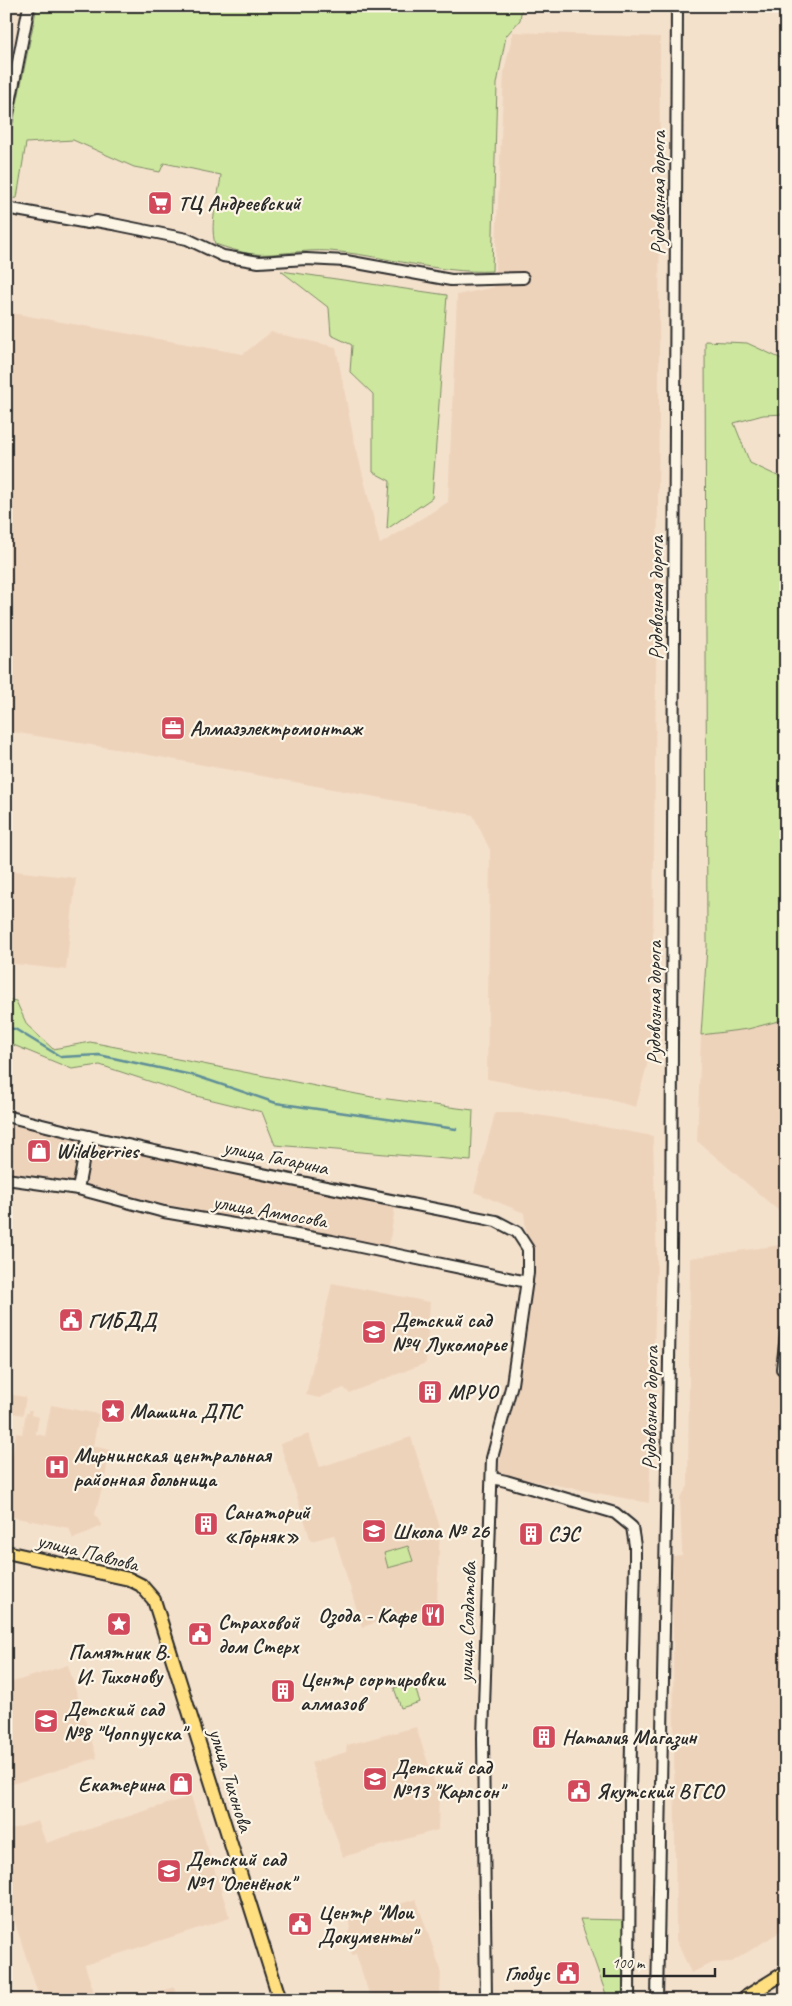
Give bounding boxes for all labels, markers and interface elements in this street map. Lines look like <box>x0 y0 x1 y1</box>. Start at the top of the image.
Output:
street label: Рудовозная дорога <box>645 130 671 255</box>
supermarket icon: ТЦ Андреевский <box>147 190 173 216</box>
place label: ТЦ Андреевский <box>178 190 302 216</box>
street label: Рудовозная дорога <box>643 535 669 660</box>
office icon: Алмазэлектромонтаж <box>160 715 186 741</box>
place label: Алмазэлектромонтаж <box>190 715 364 741</box>
street label: Рудовозная дорога <box>641 940 667 1065</box>
street label: улица Гагарина <box>219 1133 332 1181</box>
shop icon: Wildberries <box>26 1138 52 1164</box>
place label: Wildberries <box>56 1138 141 1164</box>
street label: улица Аммосова <box>209 1188 331 1234</box>
public building icon: ГИБДД <box>58 1307 84 1333</box>
place label: ГИБДД <box>88 1307 159 1333</box>
place label: Детский сад №4 Лукоморье <box>392 1307 508 1357</box>
school or university icon: Детский сад №4 Лукоморье <box>361 1319 387 1345</box>
street label: Рудовозная дорога <box>636 1344 664 1470</box>
building icon: МРУО <box>417 1379 443 1405</box>
place label: МРУО <box>448 1379 500 1405</box>
place icon: Машина ДПС <box>100 1398 126 1424</box>
place label: Машина ДПС <box>130 1398 244 1424</box>
place label: Мирнинская центральная районная больница <box>74 1442 272 1492</box>
hospital icon: Мирнинская центральная районная больница <box>44 1454 70 1480</box>
place label: Санаторий «Горняк» <box>224 1499 312 1549</box>
building icon: Санаторий «Горняк» <box>193 1511 219 1537</box>
school or university icon: Школа № 26 <box>361 1518 387 1544</box>
place label: Школа № 26 <box>392 1518 491 1544</box>
building icon: СЭС <box>518 1521 544 1547</box>
place label: СЭС <box>548 1521 582 1547</box>
street label: улица Павлова <box>33 1526 143 1578</box>
street label: улица Солдатова <box>452 1559 482 1685</box>
place label: Озода - Кафе <box>318 1602 417 1629</box>
restaurant icon: Озода - Кафе <box>420 1602 446 1628</box>
place label: Страховой дом Стерх <box>218 1609 301 1659</box>
place icon: Памятник В. И. Тихонову <box>106 1611 132 1637</box>
public building icon: Страховой дом Стерх <box>187 1621 213 1647</box>
place label: Памятник В. И. Тихонову <box>68 1639 170 1689</box>
place label: Центр сортировки алмазов <box>300 1666 447 1716</box>
building icon: Центр сортировки алмазов <box>270 1678 296 1704</box>
place label: Детский сад №8 "Чоппууска" <box>64 1696 190 1747</box>
school or university icon: Детский сад №8 "Чоппууска" <box>33 1708 59 1734</box>
street label: улица Тихонова <box>202 1723 260 1837</box>
building icon: Наталия Магазин <box>531 1724 557 1750</box>
place label: Наталия Магазин <box>562 1724 698 1751</box>
place label: Детский сад №13 "Карлсон" <box>392 1754 508 1804</box>
school or university icon: Детский сад №13 "Карлсон" <box>362 1766 388 1792</box>
place label: Екатерина <box>78 1771 166 1797</box>
shop icon: Екатерина <box>168 1771 194 1797</box>
public building icon: Якутский ВГСО <box>566 1778 592 1804</box>
place label: Якутский ВГСО <box>596 1778 726 1804</box>
place label: Детский сад №1 "Оленёнок" <box>186 1846 300 1896</box>
school or university icon: Детский сад №1 "Оленёнок" <box>156 1858 182 1884</box>
place label: Центр "Мои Документы" <box>318 1899 421 1950</box>
public building icon: Центр "Мои Документы" <box>287 1911 313 1937</box>
scale bar <box>604 1946 716 1978</box>
text: 100 m <box>612 1954 646 1973</box>
place label: Глобус <box>505 1960 550 1987</box>
public building icon: Глобус <box>555 1960 581 1986</box>

